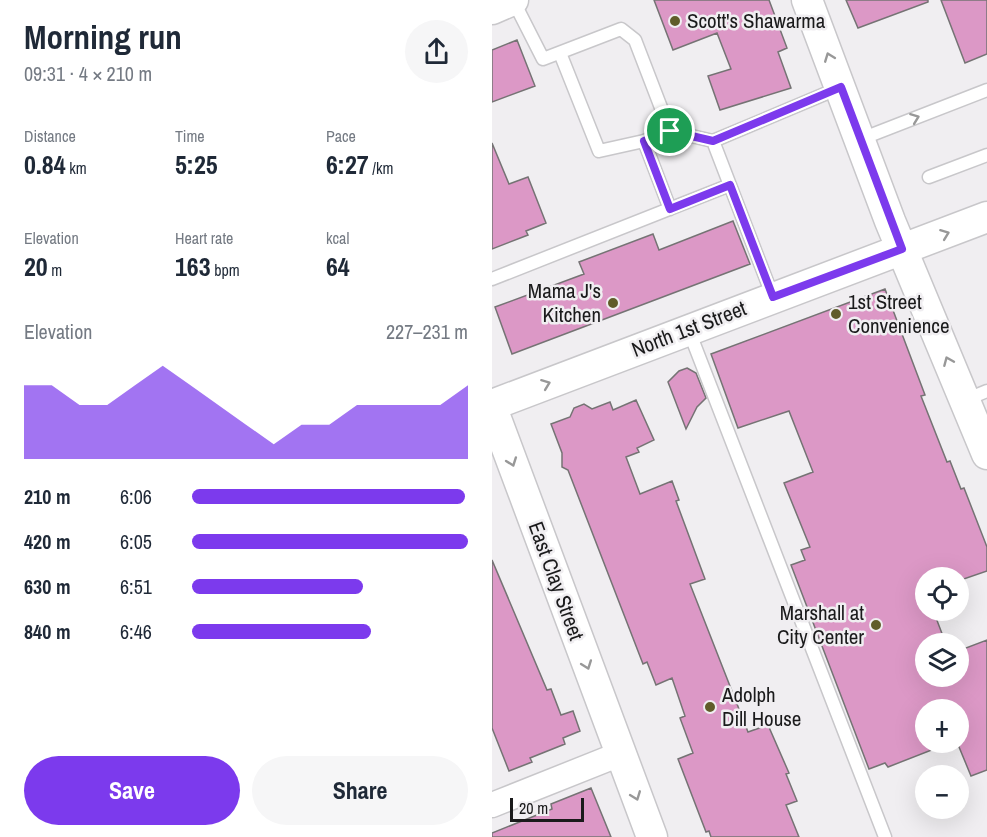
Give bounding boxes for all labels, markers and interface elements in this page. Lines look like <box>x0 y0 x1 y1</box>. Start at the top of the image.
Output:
place label: Scott's Shawarma <box>687 6 826 35</box>
marker: Scott's Shawarma <box>668 14 682 28</box>
text: Morning run <box>24 15 182 59</box>
button: share <box>405 20 468 83</box>
one-way arrow <box>824 53 836 64</box>
text: 09:31 · 4 × 210 m <box>24 60 152 87</box>
pin <box>644 105 695 156</box>
one-way arrow <box>909 112 920 125</box>
icon: arrive <box>653 114 686 147</box>
text: Distance <box>24 125 76 147</box>
text: Time <box>175 125 205 147</box>
text: Pace <box>326 125 356 147</box>
text: 0.84 <box>24 147 66 182</box>
text: 5:25 <box>175 147 218 182</box>
text: 6:27 <box>326 147 369 182</box>
text: km <box>66 157 87 179</box>
text: /km <box>369 157 393 179</box>
text: Elevation <box>24 227 79 249</box>
text: Heart rate <box>175 227 233 249</box>
text: kcal <box>326 227 349 249</box>
one-way arrow <box>938 229 949 241</box>
text: 20 <box>24 249 48 284</box>
text: 163 <box>175 249 211 284</box>
text: 64 <box>326 249 350 284</box>
text: m <box>48 259 62 281</box>
text: bpm <box>211 259 240 281</box>
place label: Mama J's Kitchen <box>528 276 601 329</box>
place label: 1st Street Convenience <box>848 287 949 340</box>
street label: North 1st Street <box>627 293 751 364</box>
marker: Mama J's Kitchen <box>606 296 620 310</box>
marker: 1st Street Convenience <box>829 307 843 321</box>
text: Elevation <box>24 318 92 345</box>
text: 227–231 m <box>386 318 468 345</box>
one-way arrow <box>944 356 956 367</box>
one-way arrow <box>541 378 551 391</box>
one-way arrow <box>505 457 518 467</box>
text: 210 m <box>24 483 71 510</box>
text: 6:06 <box>120 483 152 510</box>
street label: East Clay Street <box>522 517 591 644</box>
text: 420 m <box>24 528 71 555</box>
text: 6:05 <box>120 528 152 555</box>
map controls <box>915 567 969 819</box>
button: locate <box>915 567 969 621</box>
text: 630 m <box>24 573 71 600</box>
text: 6:51 <box>120 573 152 600</box>
place label: Marshall at City Center <box>777 598 864 651</box>
text: 840 m <box>24 618 71 645</box>
text: 6:46 <box>120 618 152 645</box>
marker: Marshall at City Center <box>869 618 883 632</box>
button: layers <box>915 633 969 687</box>
one-way arrow <box>580 659 592 670</box>
place label: Adolph Dill House <box>721 680 801 733</box>
button: + <box>915 699 969 753</box>
marker: Adolph Dill House <box>703 700 717 714</box>
button: Save <box>24 756 240 825</box>
button: Share <box>252 756 468 825</box>
button: − <box>915 765 969 819</box>
one-way arrow <box>629 789 641 800</box>
scale bar <box>510 795 584 822</box>
text: 20 m <box>519 797 548 819</box>

